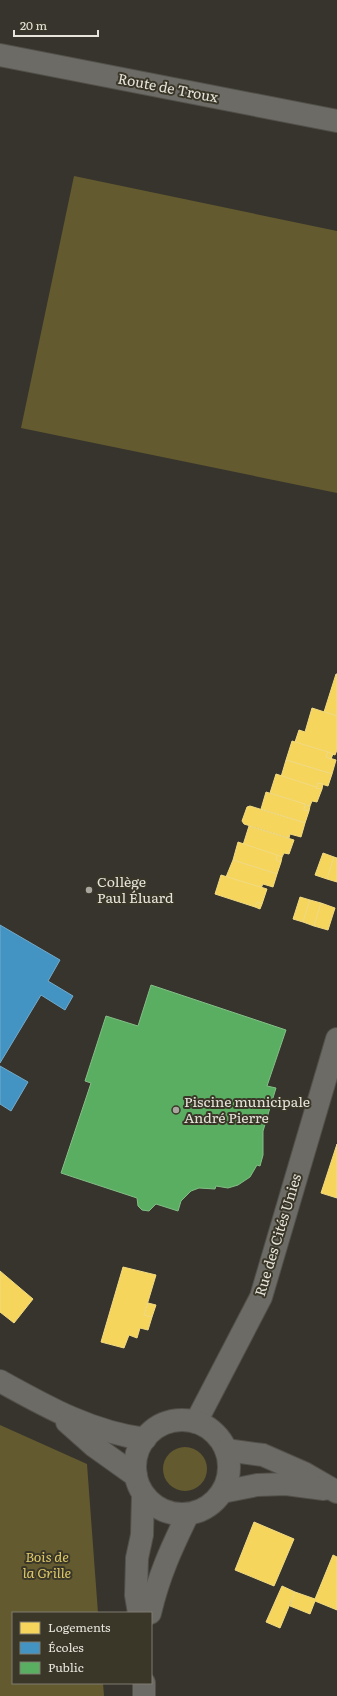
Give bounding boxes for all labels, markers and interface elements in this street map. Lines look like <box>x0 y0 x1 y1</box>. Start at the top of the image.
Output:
scale bar <box>14 12 98 38</box>
text: 20 m <box>20 16 47 34</box>
street label: Route de Troux <box>116 67 220 107</box>
place label: Collège Paul Éluard <box>97 871 174 907</box>
marker: Collège Paul Éluard <box>84 885 94 895</box>
place label: Piscine municipale André Pierre <box>184 1091 310 1127</box>
marker: Piscine municipale André Pierre <box>171 1105 181 1115</box>
street label: Rue des Cités Unies <box>249 1171 305 1298</box>
park label: Bois de la Grille <box>23 1546 72 1582</box>
legend <box>12 1612 152 1684</box>
text: Logements <box>48 1618 111 1636</box>
text: Écoles <box>48 1638 84 1656</box>
text: Public <box>48 1658 84 1676</box>

